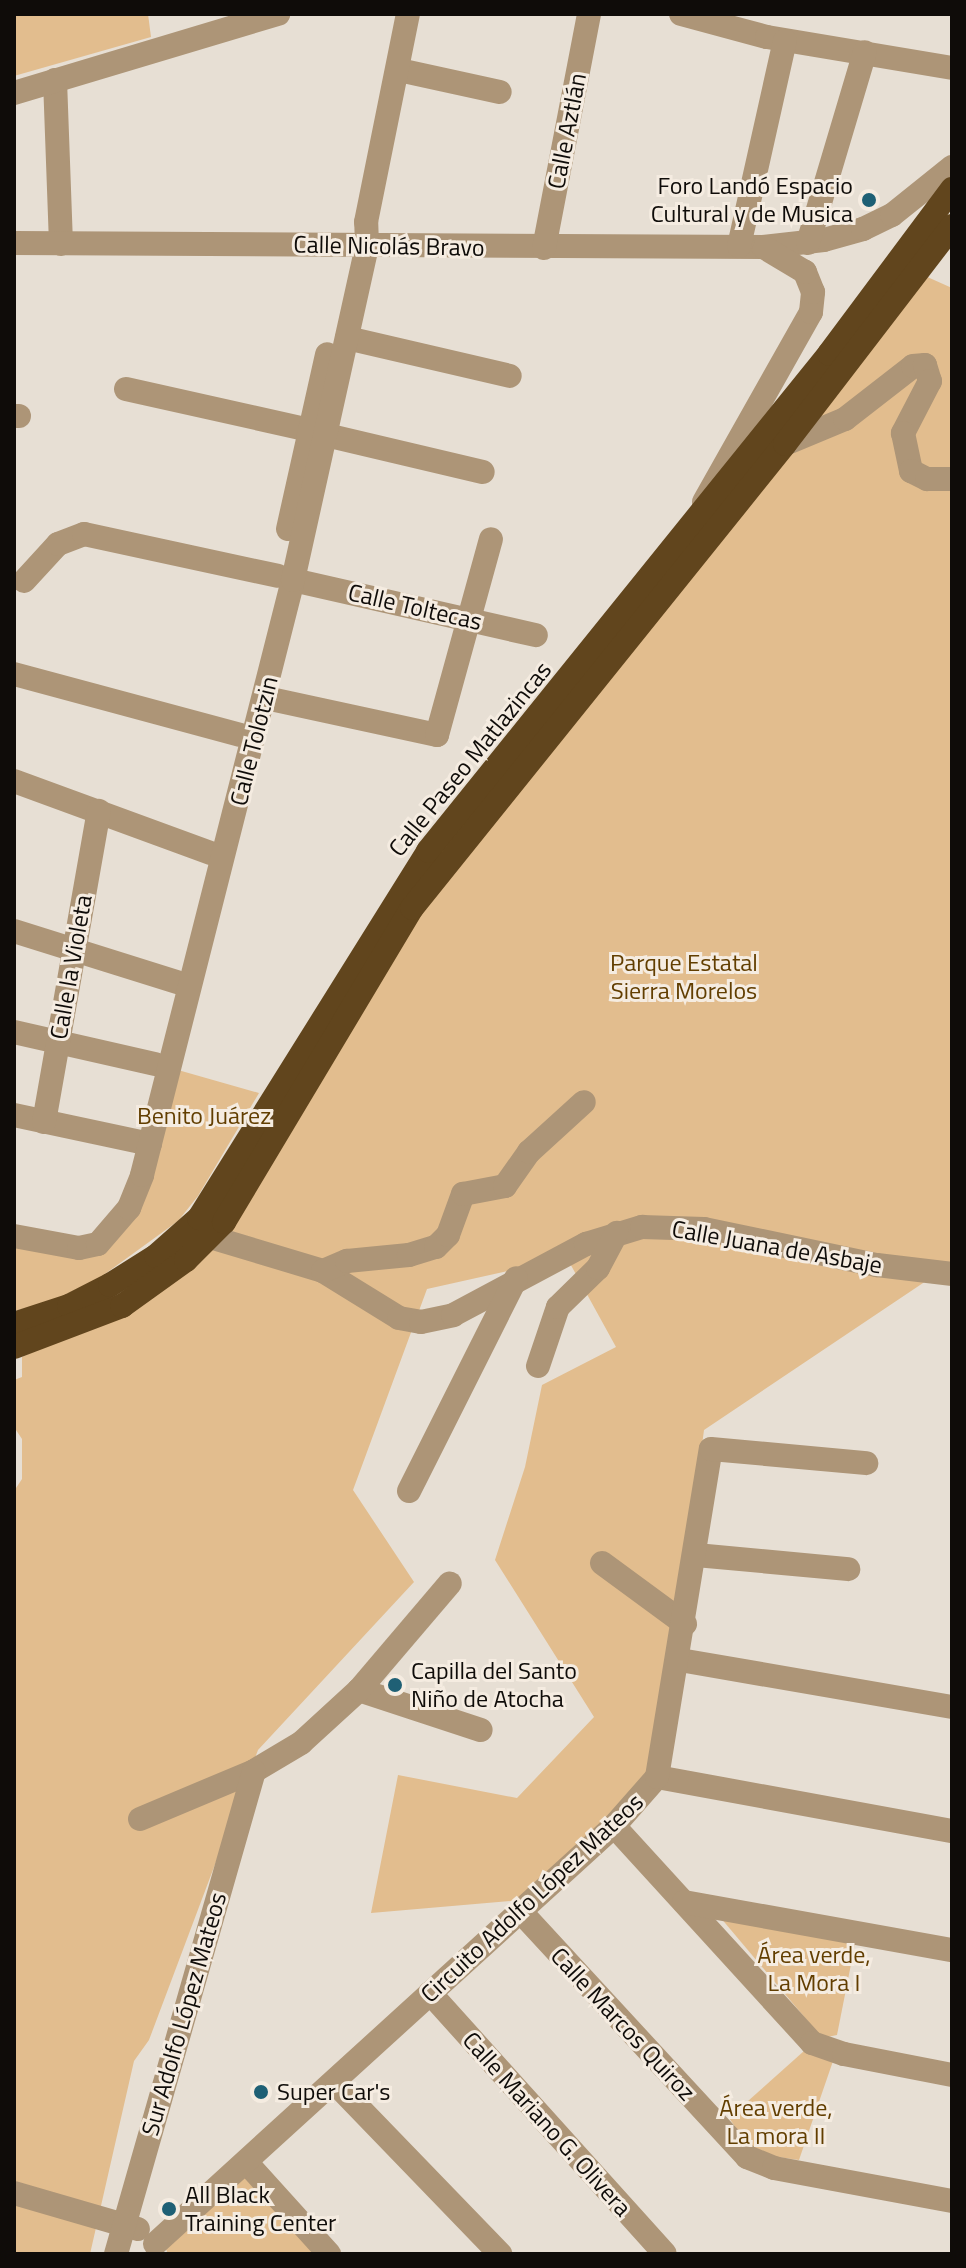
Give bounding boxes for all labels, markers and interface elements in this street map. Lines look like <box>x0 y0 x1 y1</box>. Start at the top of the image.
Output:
street label: Calle Aztlán <box>542 70 592 192</box>
place label: Foro Landó Espacio Cultural y de Musica <box>651 172 853 228</box>
marker: Foro Landó Espacio Cultural y de Musica <box>860 191 878 209</box>
street label: Calle Nicolás Bravo <box>293 230 485 262</box>
street label: Calle Toltecas <box>345 578 485 636</box>
street label: Calle Paseo Matlazincas <box>383 656 557 862</box>
street label: Calle Tolotzin <box>224 673 284 809</box>
street label: Calle la Violeta <box>44 892 98 1042</box>
park label: Parque Estatal Sierra Morelos <box>610 949 758 1005</box>
park label: Benito Juárez <box>137 1102 271 1130</box>
street label: Calle Juana de Asbaje <box>670 1214 884 1280</box>
place label: Capilla del Santo Niño de Atocha <box>411 1657 577 1713</box>
marker: Capilla del Santo Niño de Atocha <box>386 1676 404 1694</box>
street label: Circuito Adolfo López Mateos <box>415 1787 649 2009</box>
street label: Sur Adolfo López Mateos <box>135 1889 233 2139</box>
park label: Área verde, La Mora I <box>757 1941 871 1997</box>
street label: Calle Marcos Quiroz <box>545 1942 701 2106</box>
street label: Calle Mariano G. Olivera <box>457 2026 637 2222</box>
place label: Super Car's <box>277 2078 391 2106</box>
marker: Super Car's <box>252 2083 270 2101</box>
park label: Área verde, La mora II <box>719 2094 833 2150</box>
place label: All Black Training Center <box>185 2181 336 2237</box>
marker: All Black Training Center <box>160 2200 178 2218</box>

